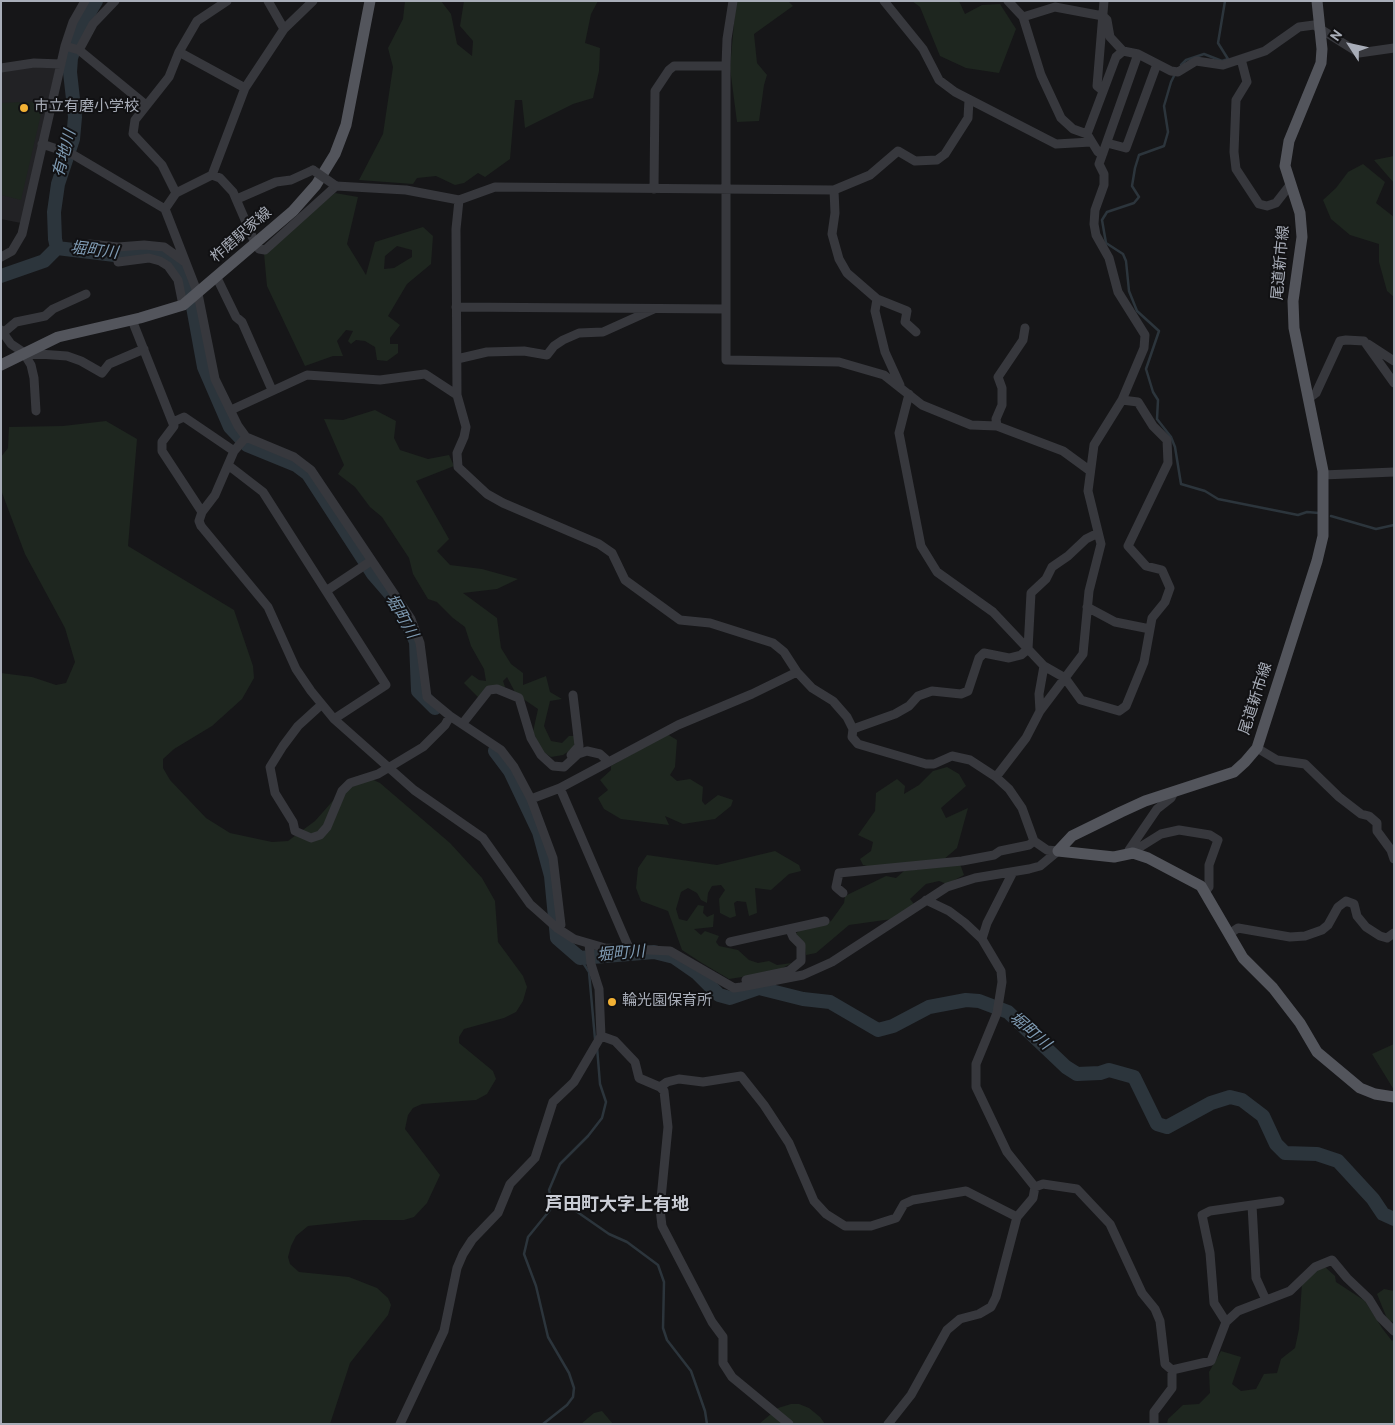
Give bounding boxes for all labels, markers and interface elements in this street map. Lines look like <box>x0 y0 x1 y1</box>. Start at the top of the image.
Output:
north arrow <box>1325 20 1375 70</box>
text: N <box>1327 27 1347 45</box>
place label: 市立有磨小学校 <box>34 99 139 117</box>
marker: 市立有磨小学校 <box>18 102 30 114</box>
water label: 有地川 <box>51 128 81 180</box>
street label: 柞磨駅家線 <box>208 205 276 267</box>
street label: 尾道新市線 <box>1270 225 1294 301</box>
water label: 堀町川 <box>69 240 119 264</box>
water label: 堀町川 <box>380 591 420 643</box>
street label: 尾道新市線 <box>1237 661 1277 737</box>
water label: 堀町川 <box>596 943 646 967</box>
place label: 輪光園保育所 <box>622 993 712 1011</box>
marker: 輪光園保育所 <box>606 996 618 1008</box>
water label: 堀町川 <box>1005 1009 1053 1055</box>
district label: 芦田町大字上有地 <box>545 1195 689 1217</box>

